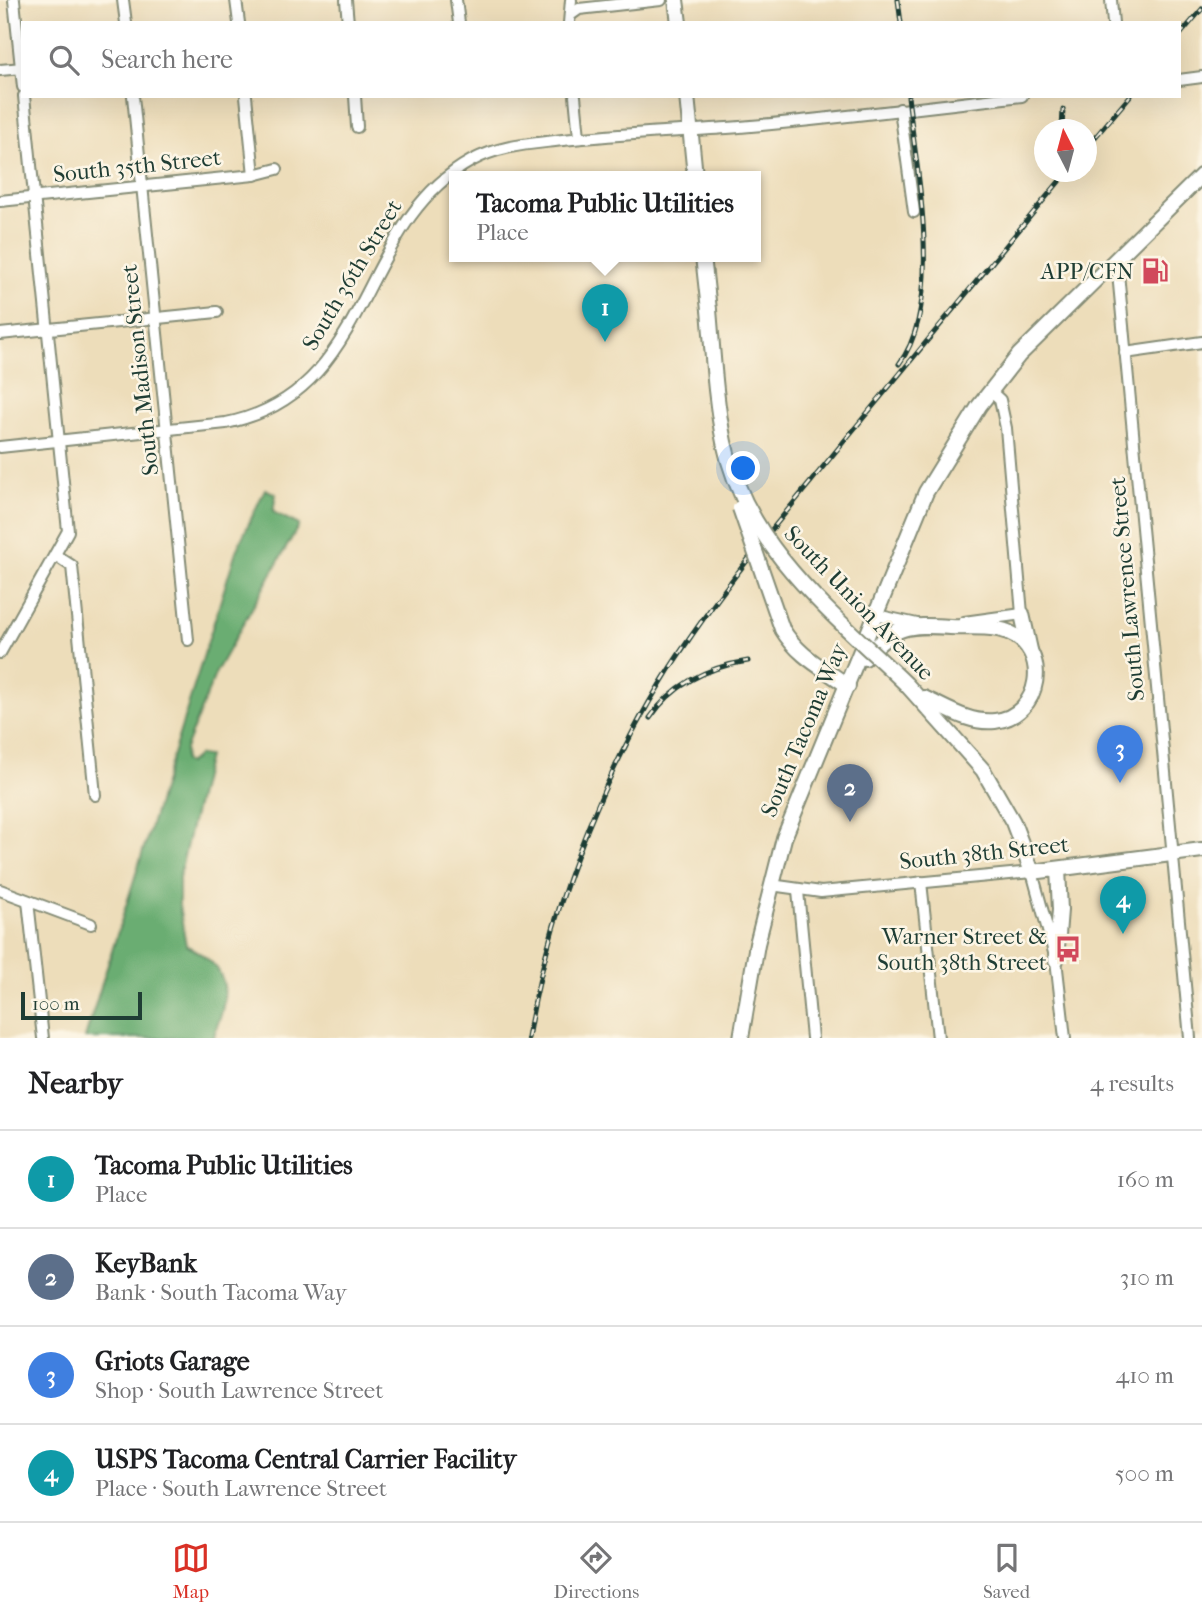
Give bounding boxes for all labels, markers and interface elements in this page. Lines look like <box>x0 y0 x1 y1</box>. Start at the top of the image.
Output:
search box <box>21 21 1181 98</box>
icon: search <box>45 41 83 79</box>
text: Search here <box>101 44 233 75</box>
north arrow <box>1034 119 1097 182</box>
street label: South 35th Street <box>52 144 222 188</box>
popup <box>449 171 761 262</box>
text: Tacoma Public Utilities <box>476 188 734 219</box>
street label: South 36th Street <box>296 195 408 355</box>
text: Place <box>476 219 529 246</box>
fuel station icon: APP/CFN <box>1140 256 1170 286</box>
place label: APP/CFN <box>1039 258 1134 285</box>
street label: South Madison Street <box>115 263 165 477</box>
pin: 1 <box>582 284 628 342</box>
your location <box>726 451 760 485</box>
street label: South Lawrence Street <box>1104 476 1150 702</box>
street label: South Union Avenue <box>778 520 940 686</box>
street label: South Tacoma Way <box>755 638 853 821</box>
pin: 3 <box>1097 725 1143 783</box>
pin: 2 <box>827 764 873 822</box>
street label: South 38th Street <box>898 831 1070 875</box>
pin: 4 <box>1100 876 1146 934</box>
place label: Warner Street & South 38th Street <box>877 923 1047 976</box>
bus stop icon: Warner Street & South 38th Street <box>1053 934 1083 964</box>
scale bar <box>21 989 142 1021</box>
text: 100 m <box>32 993 80 1015</box>
text: Nearby <box>28 1066 123 1101</box>
text: 4 results <box>1090 1070 1174 1097</box>
text: Tacoma Public Utilities <box>95 1150 353 1181</box>
text: 1 <box>47 1166 55 1193</box>
text: 160 m <box>1117 1166 1174 1193</box>
text: Place <box>95 1181 147 1208</box>
text: KeyBank <box>95 1248 197 1279</box>
text: 2 <box>45 1264 57 1291</box>
text: 310 m <box>1120 1264 1174 1291</box>
text: Bank · South Tacoma Way <box>95 1279 347 1306</box>
text: Griots Garage <box>95 1346 250 1377</box>
text: 3 <box>46 1362 56 1389</box>
text: 410 m <box>1116 1362 1174 1389</box>
text: Shop · South Lawrence Street <box>95 1377 383 1404</box>
text: USPS Tacoma Central Carrier Facility <box>95 1444 516 1475</box>
text: 4 <box>44 1460 58 1487</box>
text: 500 m <box>1115 1460 1174 1487</box>
text: Place · South Lawrence Street <box>95 1475 387 1502</box>
tab: Map <box>172 1539 210 1603</box>
tab: Directions <box>554 1539 639 1603</box>
tab: Saved <box>983 1539 1030 1603</box>

